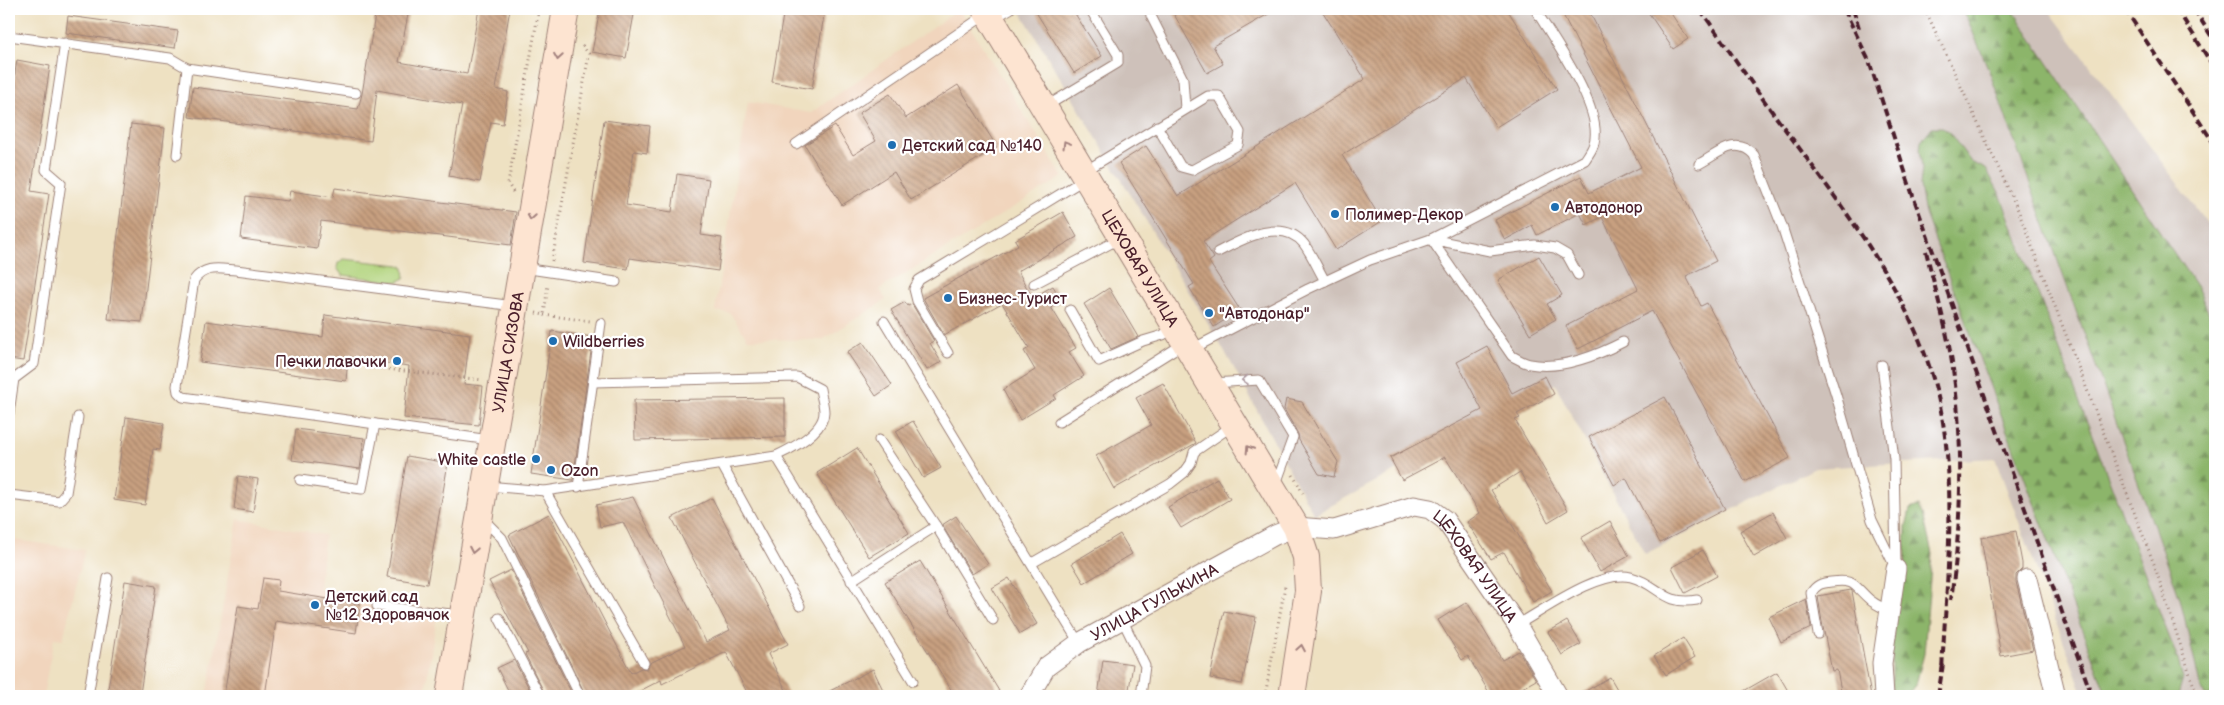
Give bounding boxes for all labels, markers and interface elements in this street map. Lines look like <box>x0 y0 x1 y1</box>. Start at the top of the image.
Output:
one-way arrow <box>553 53 564 61</box>
place label: Детский сад №140 <box>902 137 1042 156</box>
marker: Детский сад №140 <box>886 139 898 151</box>
one-way arrow <box>1062 141 1072 150</box>
place label: Автодонор <box>1564 199 1643 218</box>
marker: Автодонор <box>1549 201 1561 213</box>
place label: Полимер-Декор <box>1345 206 1463 225</box>
street label: ЦЕХОВАЯ УЛИЦА <box>1097 207 1182 331</box>
marker: Полимер-Декор <box>1329 208 1341 220</box>
one-way arrow <box>527 213 537 222</box>
street label: УЛИЦА СИЗОВА <box>489 290 529 414</box>
place label: Бизнес-Турист <box>958 290 1068 309</box>
marker: Бизнес-Турист <box>942 292 954 304</box>
place label: "Автодонар" <box>1219 305 1310 324</box>
marker: "Автодонар" <box>1203 307 1215 319</box>
place label: Wildberries <box>563 333 644 352</box>
marker: Wildberries <box>547 335 559 347</box>
place label: Печки лавочки <box>275 353 387 372</box>
marker: Печки лавочки <box>391 355 403 367</box>
one-way arrow <box>1241 375 1249 386</box>
one-way arrow <box>1245 445 1255 454</box>
place label: White castle <box>438 451 527 470</box>
marker: White castle <box>530 453 542 465</box>
place label: Ozon <box>561 462 599 481</box>
marker: Ozon <box>545 464 557 476</box>
street label: ЦЕХОВАЯ УЛИЦА <box>1429 507 1520 627</box>
one-way arrow <box>468 545 478 554</box>
street label: УЛИЦА ГУЛЬКИНА <box>1088 560 1222 646</box>
place label: Детский сад №12 Здоровячок <box>325 588 450 625</box>
marker: Детский сад №12 Здоровячок <box>309 599 321 611</box>
one-way arrow <box>1295 644 1305 653</box>

